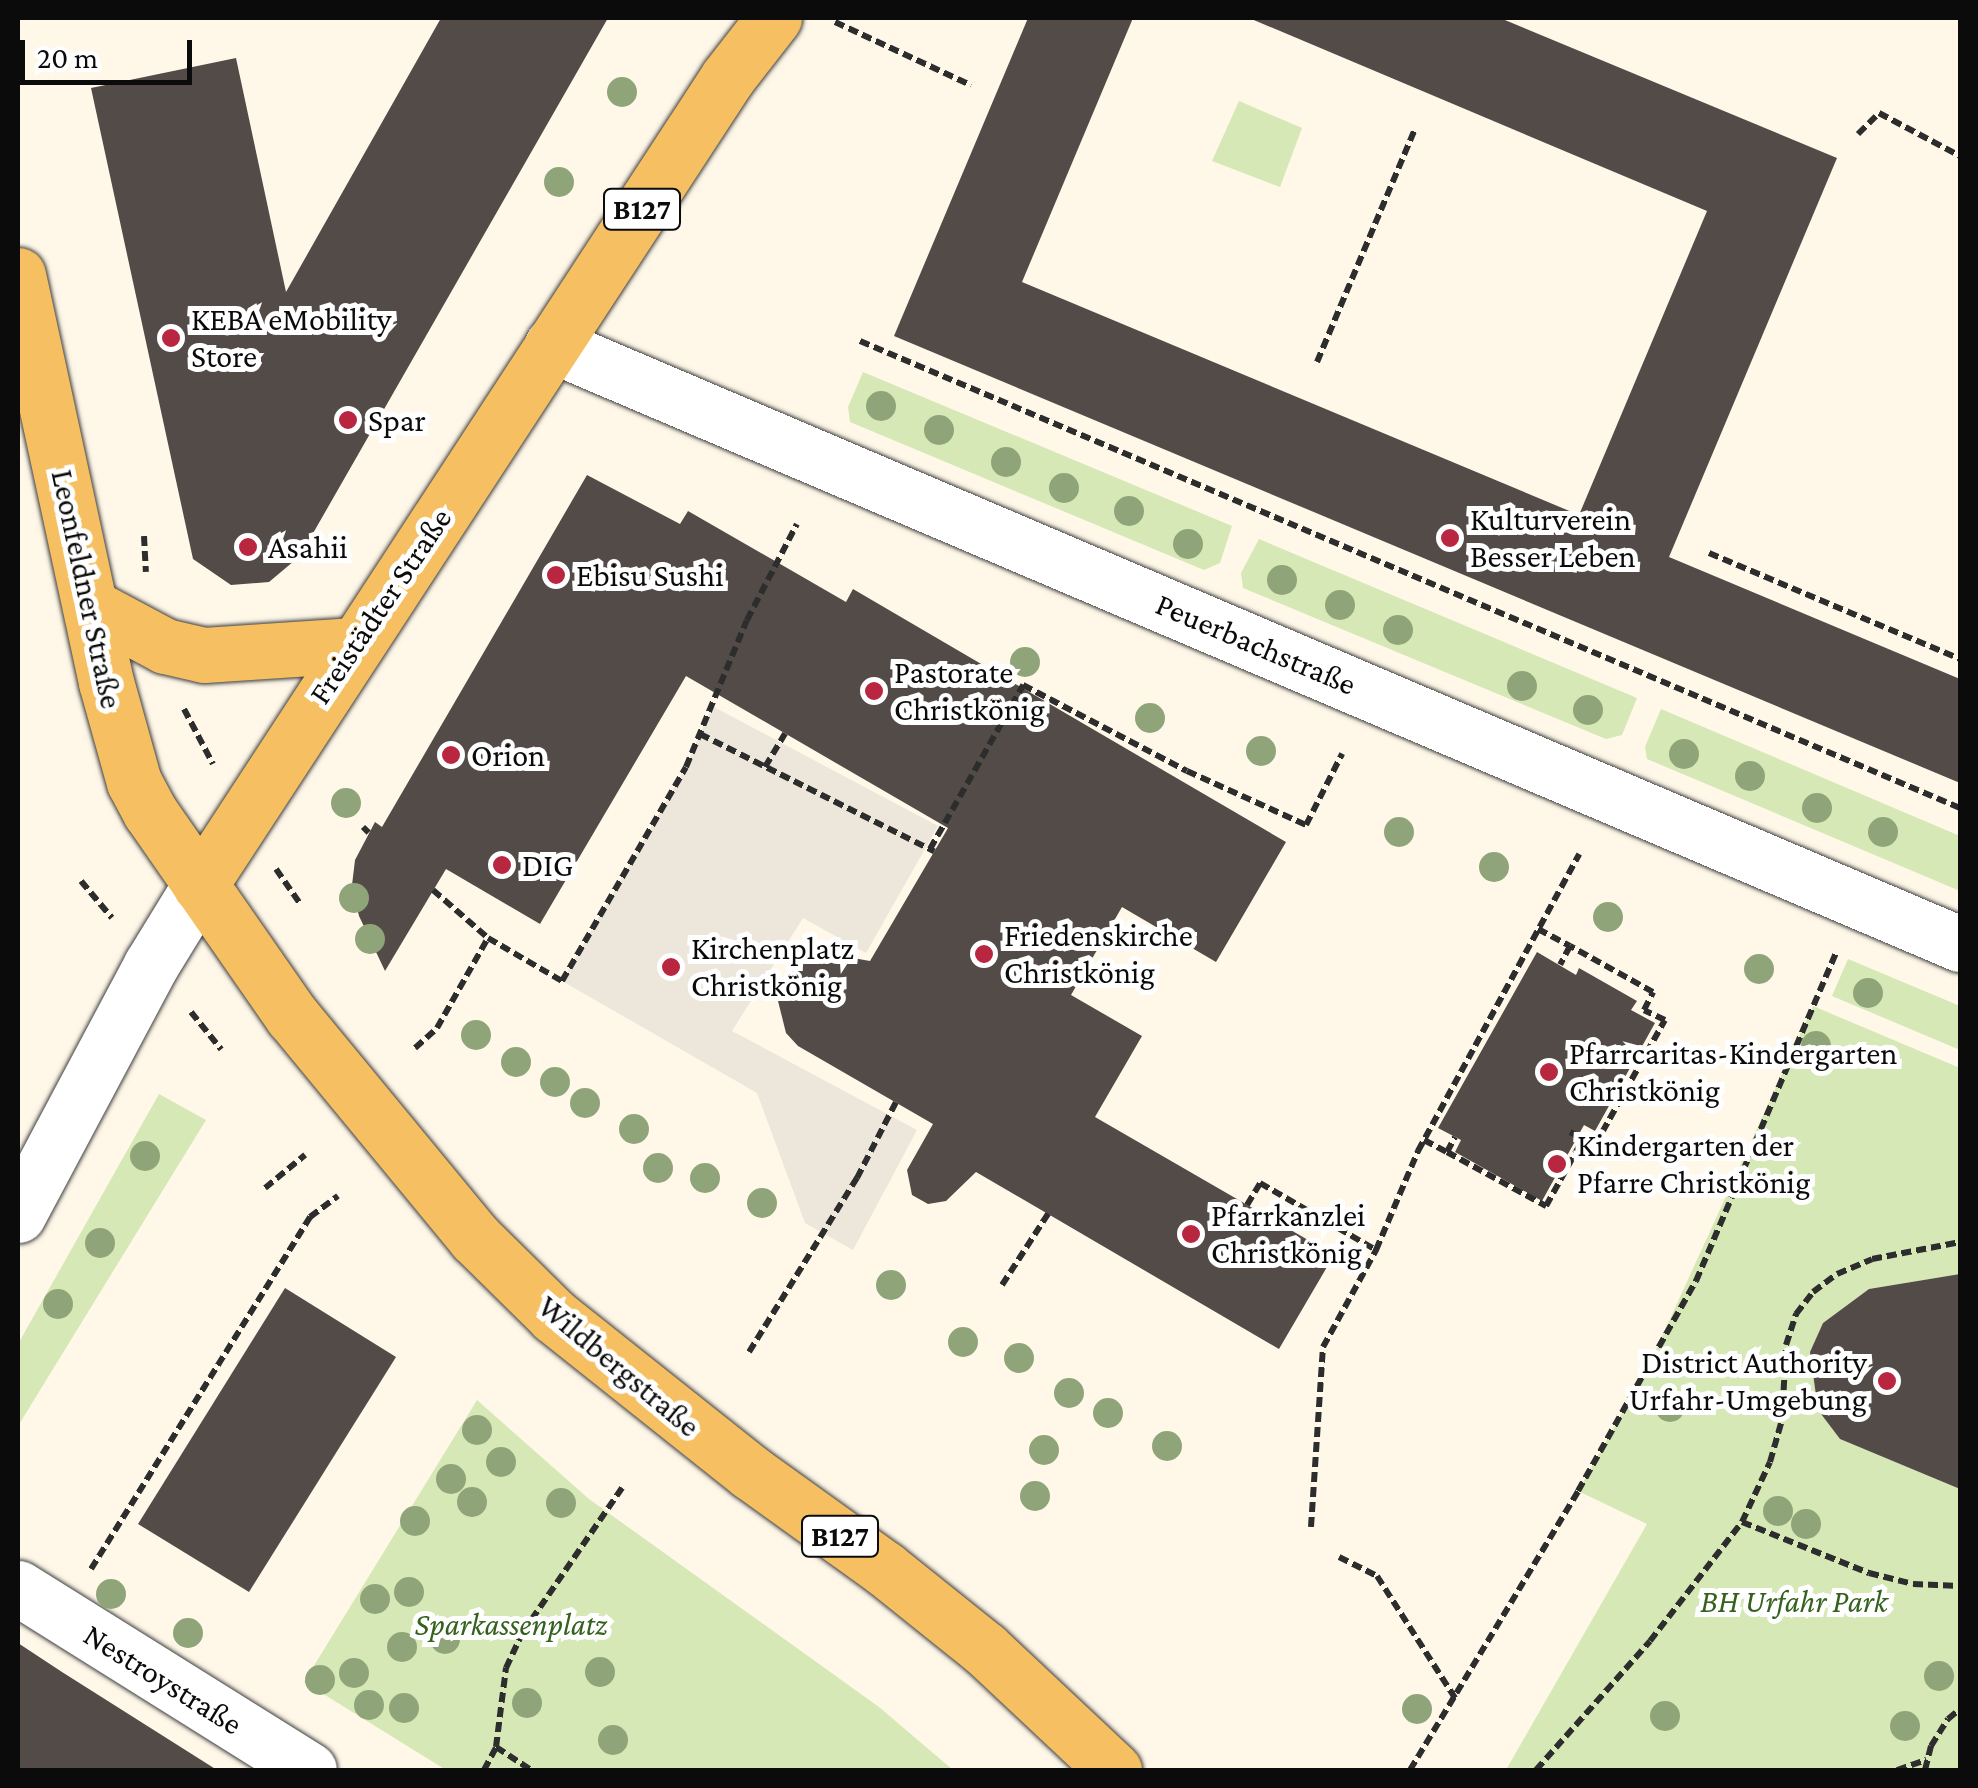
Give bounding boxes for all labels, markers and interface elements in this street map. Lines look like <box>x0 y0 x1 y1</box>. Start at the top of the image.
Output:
scale bar <box>25 20 198 82</box>
text: 20 m <box>37 41 98 74</box>
road number: B127 <box>602 184 682 234</box>
place label: KEBA eMobility Store <box>191 301 392 376</box>
marker: KEBA eMobility Store <box>160 327 182 349</box>
place label: Spar <box>368 401 426 439</box>
marker: Spar <box>337 409 359 431</box>
street label: Leonfeldner Straße <box>43 466 131 712</box>
street label: Freistädter Straße <box>300 501 460 711</box>
place label: Kulturverein Besser Leben <box>1470 501 1636 576</box>
marker: Kulturverein Besser Leben <box>1439 527 1461 549</box>
place label: Asahii <box>268 528 348 566</box>
marker: Asahii <box>237 536 259 558</box>
place label: Ebisu Sushi <box>576 556 724 594</box>
marker: Ebisu Sushi <box>545 564 567 586</box>
street label: Peuerbachstraße <box>1150 585 1362 703</box>
place label: Pastorate Christkönig <box>894 654 1045 729</box>
marker: Pastorate Christkönig <box>863 680 885 702</box>
place label: Orion <box>471 736 545 774</box>
marker: Orion <box>440 744 462 766</box>
place label: DIG <box>522 846 573 884</box>
marker: DIG <box>491 854 513 876</box>
place label: Friedenskirche Christkönig <box>1004 917 1193 992</box>
place label: Kirchenplatz Christkönig <box>691 930 854 1005</box>
marker: Friedenskirche Christkönig <box>973 943 995 965</box>
marker: Kirchenplatz Christkönig <box>660 956 682 978</box>
place label: Pfarrcaritas-Kindergarten Christkönig <box>1569 1035 1898 1110</box>
marker: Pfarrcaritas-Kindergarten Christkönig <box>1538 1061 1560 1083</box>
place label: Kindergarten der Pfarre Christkönig <box>1577 1127 1810 1202</box>
marker: Kindergarten der Pfarre Christkönig <box>1546 1153 1568 1175</box>
place label: Pfarrkanzlei Christkönig <box>1211 1197 1365 1272</box>
marker: Pfarrkanzlei Christkönig <box>1180 1223 1202 1245</box>
street label: Wildbergstraße <box>530 1287 708 1445</box>
place label: District Authority Urfahr-Umgebung <box>1629 1344 1867 1419</box>
marker: District Authority Urfahr-Umgebung <box>1876 1370 1898 1392</box>
road number: B127 <box>800 1511 880 1561</box>
park label: BH Urfahr Park <box>1700 1582 1888 1620</box>
park label: Sparkassenplatz <box>415 1605 607 1643</box>
street label: Nestroystraße <box>77 1615 249 1743</box>

